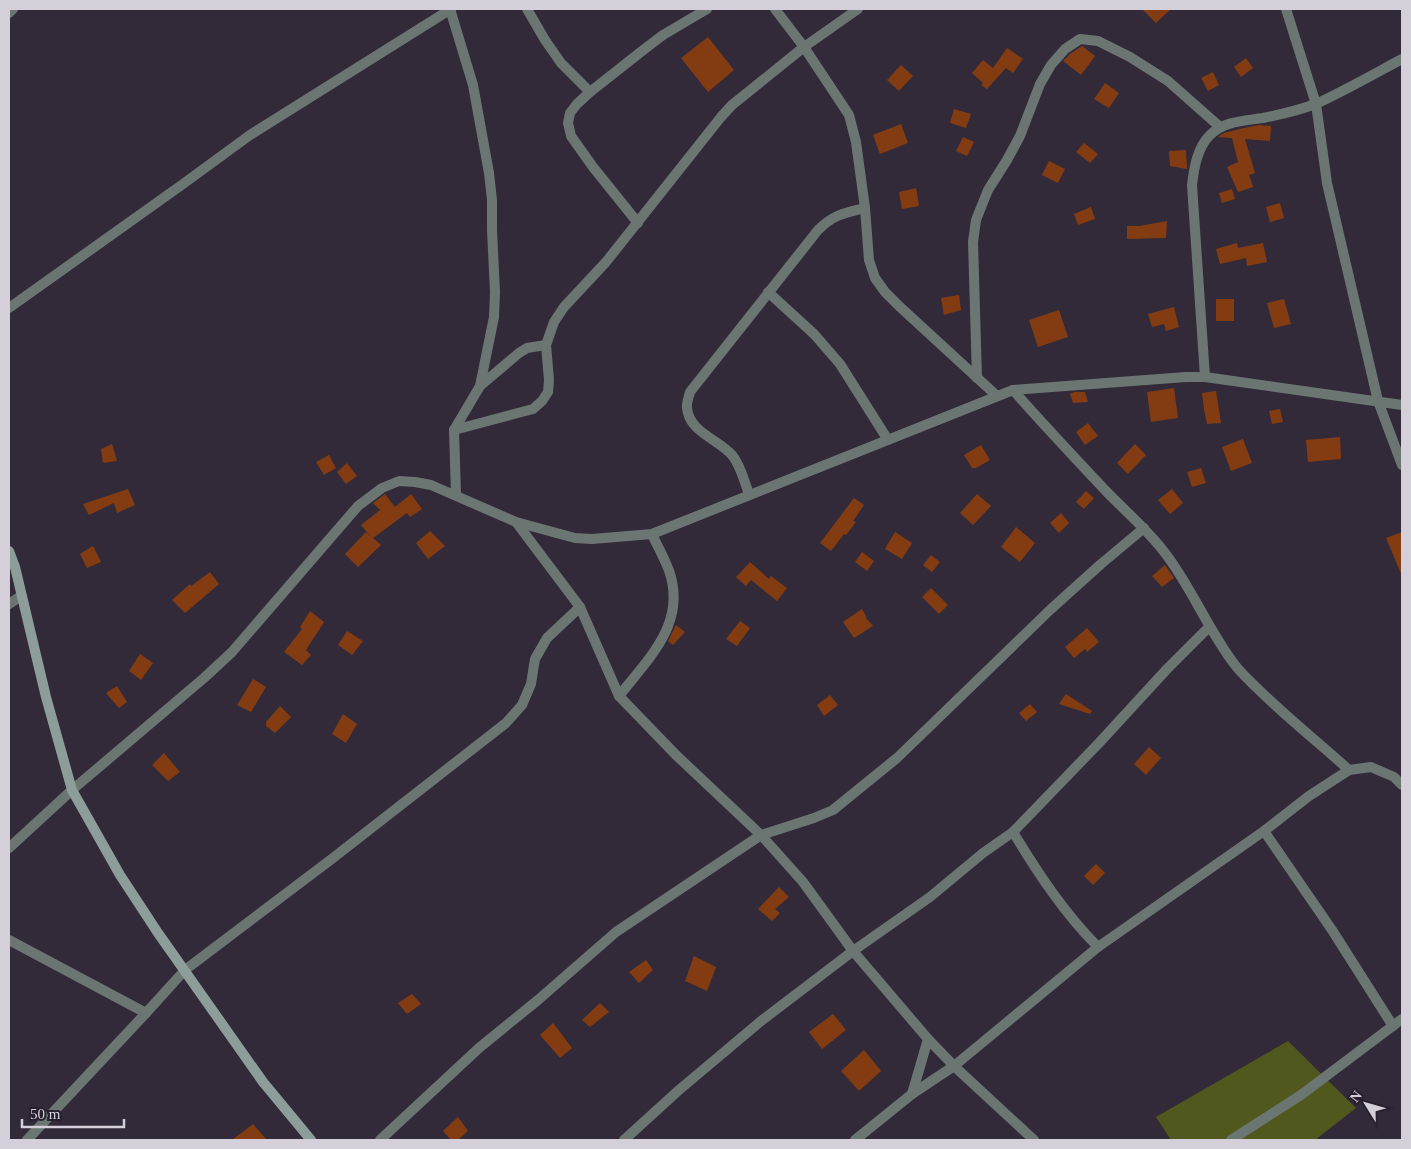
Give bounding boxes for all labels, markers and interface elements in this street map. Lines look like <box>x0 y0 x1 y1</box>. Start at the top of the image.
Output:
north arrow <box>1341 1079 1391 1129</box>
text: N <box>1347 1088 1365 1105</box>
scale bar <box>22 1096 125 1128</box>
text: 50 m <box>30 1106 61 1122</box>

